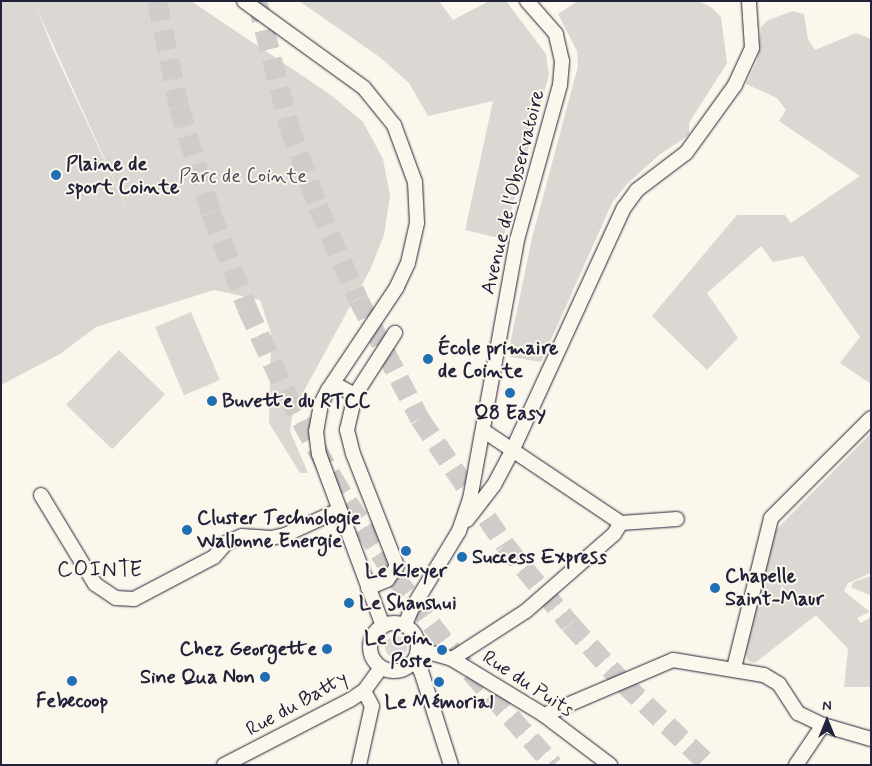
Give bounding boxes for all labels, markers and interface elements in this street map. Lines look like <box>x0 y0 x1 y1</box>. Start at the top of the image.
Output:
street label: Avenue de l'Observatoire <box>476 87 550 297</box>
place label: Plaine de sport Cointe <box>66 152 176 199</box>
park label: Parc de Cointe <box>181 164 305 188</box>
marker: Plaine de sport Cointe <box>50 169 62 181</box>
place label: École primaire de Cointe <box>438 336 561 383</box>
marker: École primaire de Cointe <box>422 353 434 365</box>
marker: Q8 Easy <box>504 387 516 399</box>
place label: Buvette du RTCC <box>222 389 374 413</box>
marker: Buvette du RTCC <box>206 395 218 407</box>
place label: Q8 Easy <box>474 401 546 425</box>
place label: Cluster Technologie Wallonne Energie <box>197 506 356 553</box>
marker: Cluster Technologie Wallonne Energie <box>181 524 193 536</box>
marker: Le Kleyer <box>400 545 412 557</box>
place label: Success Express <box>472 545 608 569</box>
marker: Success Express <box>456 551 468 563</box>
district label: COINTE <box>53 558 147 584</box>
place label: Le Kleyer <box>364 559 448 583</box>
place label: Chapelle Saint-Maur <box>725 564 824 611</box>
marker: Chapelle Saint-Maur <box>709 582 721 594</box>
place label: Le Shanshui <box>359 591 465 615</box>
marker: Le Shanshui <box>343 597 355 609</box>
place label: Le Coin Poste <box>366 626 432 673</box>
place label: Chez Georgette <box>179 637 317 661</box>
marker: Chez Georgette <box>321 643 333 655</box>
marker: Le Coin Poste <box>436 644 448 656</box>
street label: Rue du Puits <box>480 647 576 721</box>
place label: Sine Qua Non <box>142 665 255 689</box>
street label: Rue du Batty <box>243 667 351 741</box>
marker: Sine Qua Non <box>259 671 271 683</box>
marker: Febecoop <box>66 675 78 687</box>
marker: Le Mémorial <box>433 676 445 688</box>
place label: Febecoop <box>36 689 108 713</box>
place label: Le Mémorial <box>385 690 493 714</box>
north arrow <box>802 696 852 746</box>
text: N <box>822 697 832 715</box>

